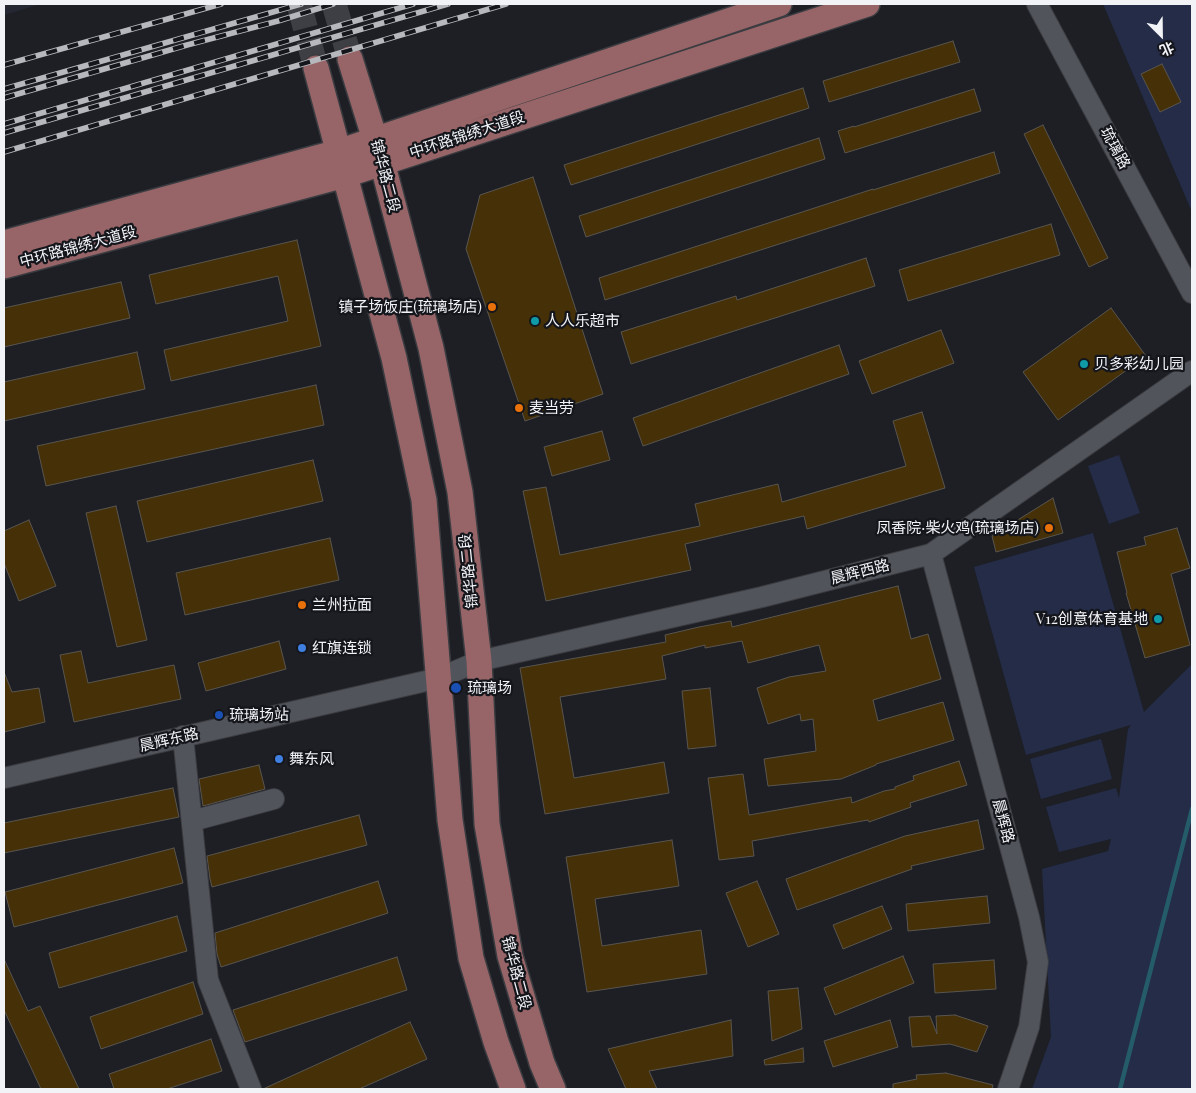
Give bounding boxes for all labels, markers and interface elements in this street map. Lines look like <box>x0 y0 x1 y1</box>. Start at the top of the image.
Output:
north arrow <box>1136 10 1186 60</box>
text: 北 <box>1157 38 1177 61</box>
street label: 中环路锦绣大道段 <box>407 108 527 162</box>
street label: 琉璃路 <box>1096 124 1134 172</box>
street label: 锦华路二段 <box>367 137 403 215</box>
street label: 中环路锦绣大道段 <box>18 223 138 271</box>
place label: 镇子场饭庄(琉璃场店) <box>338 298 482 316</box>
marker: 镇子场饭庄(琉璃场店) <box>486 301 498 313</box>
place label: 人人乐超市 <box>545 312 620 330</box>
marker: 人人乐超市 <box>529 315 541 327</box>
place label: 贝多彩幼儿园 <box>1094 355 1184 373</box>
marker: 贝多彩幼儿园 <box>1078 358 1090 370</box>
place label: 麦当劳 <box>529 399 574 417</box>
marker: 麦当劳 <box>513 402 525 414</box>
place label: 凤香院·柴火鸡(琉璃场店) <box>876 519 1039 537</box>
marker: 凤香院·柴火鸡(琉璃场店) <box>1043 522 1055 534</box>
street label: 锦华路二段 <box>456 533 482 609</box>
street label: 晨辉西路 <box>829 556 891 588</box>
place label: 兰州拉面 <box>312 596 372 614</box>
marker: 兰州拉面 <box>296 599 308 611</box>
place label: V12创意体育基地 <box>1036 610 1148 628</box>
marker: V12创意体育基地 <box>1152 613 1164 625</box>
place label: 红旗连锁 <box>312 639 372 657</box>
marker: 红旗连锁 <box>296 642 308 654</box>
place label: 琉璃场 <box>467 679 512 697</box>
marker: 琉璃场 <box>449 681 463 695</box>
place label: 琉璃场站 <box>229 706 289 724</box>
marker: 琉璃场站 <box>213 709 225 721</box>
street label: 晨辉东路 <box>138 724 200 756</box>
place label: 舞东风 <box>289 750 334 768</box>
marker: 舞东风 <box>273 753 285 765</box>
street label: 晨辉路 <box>988 797 1018 845</box>
street label: 锦华路二段 <box>498 934 534 1012</box>

